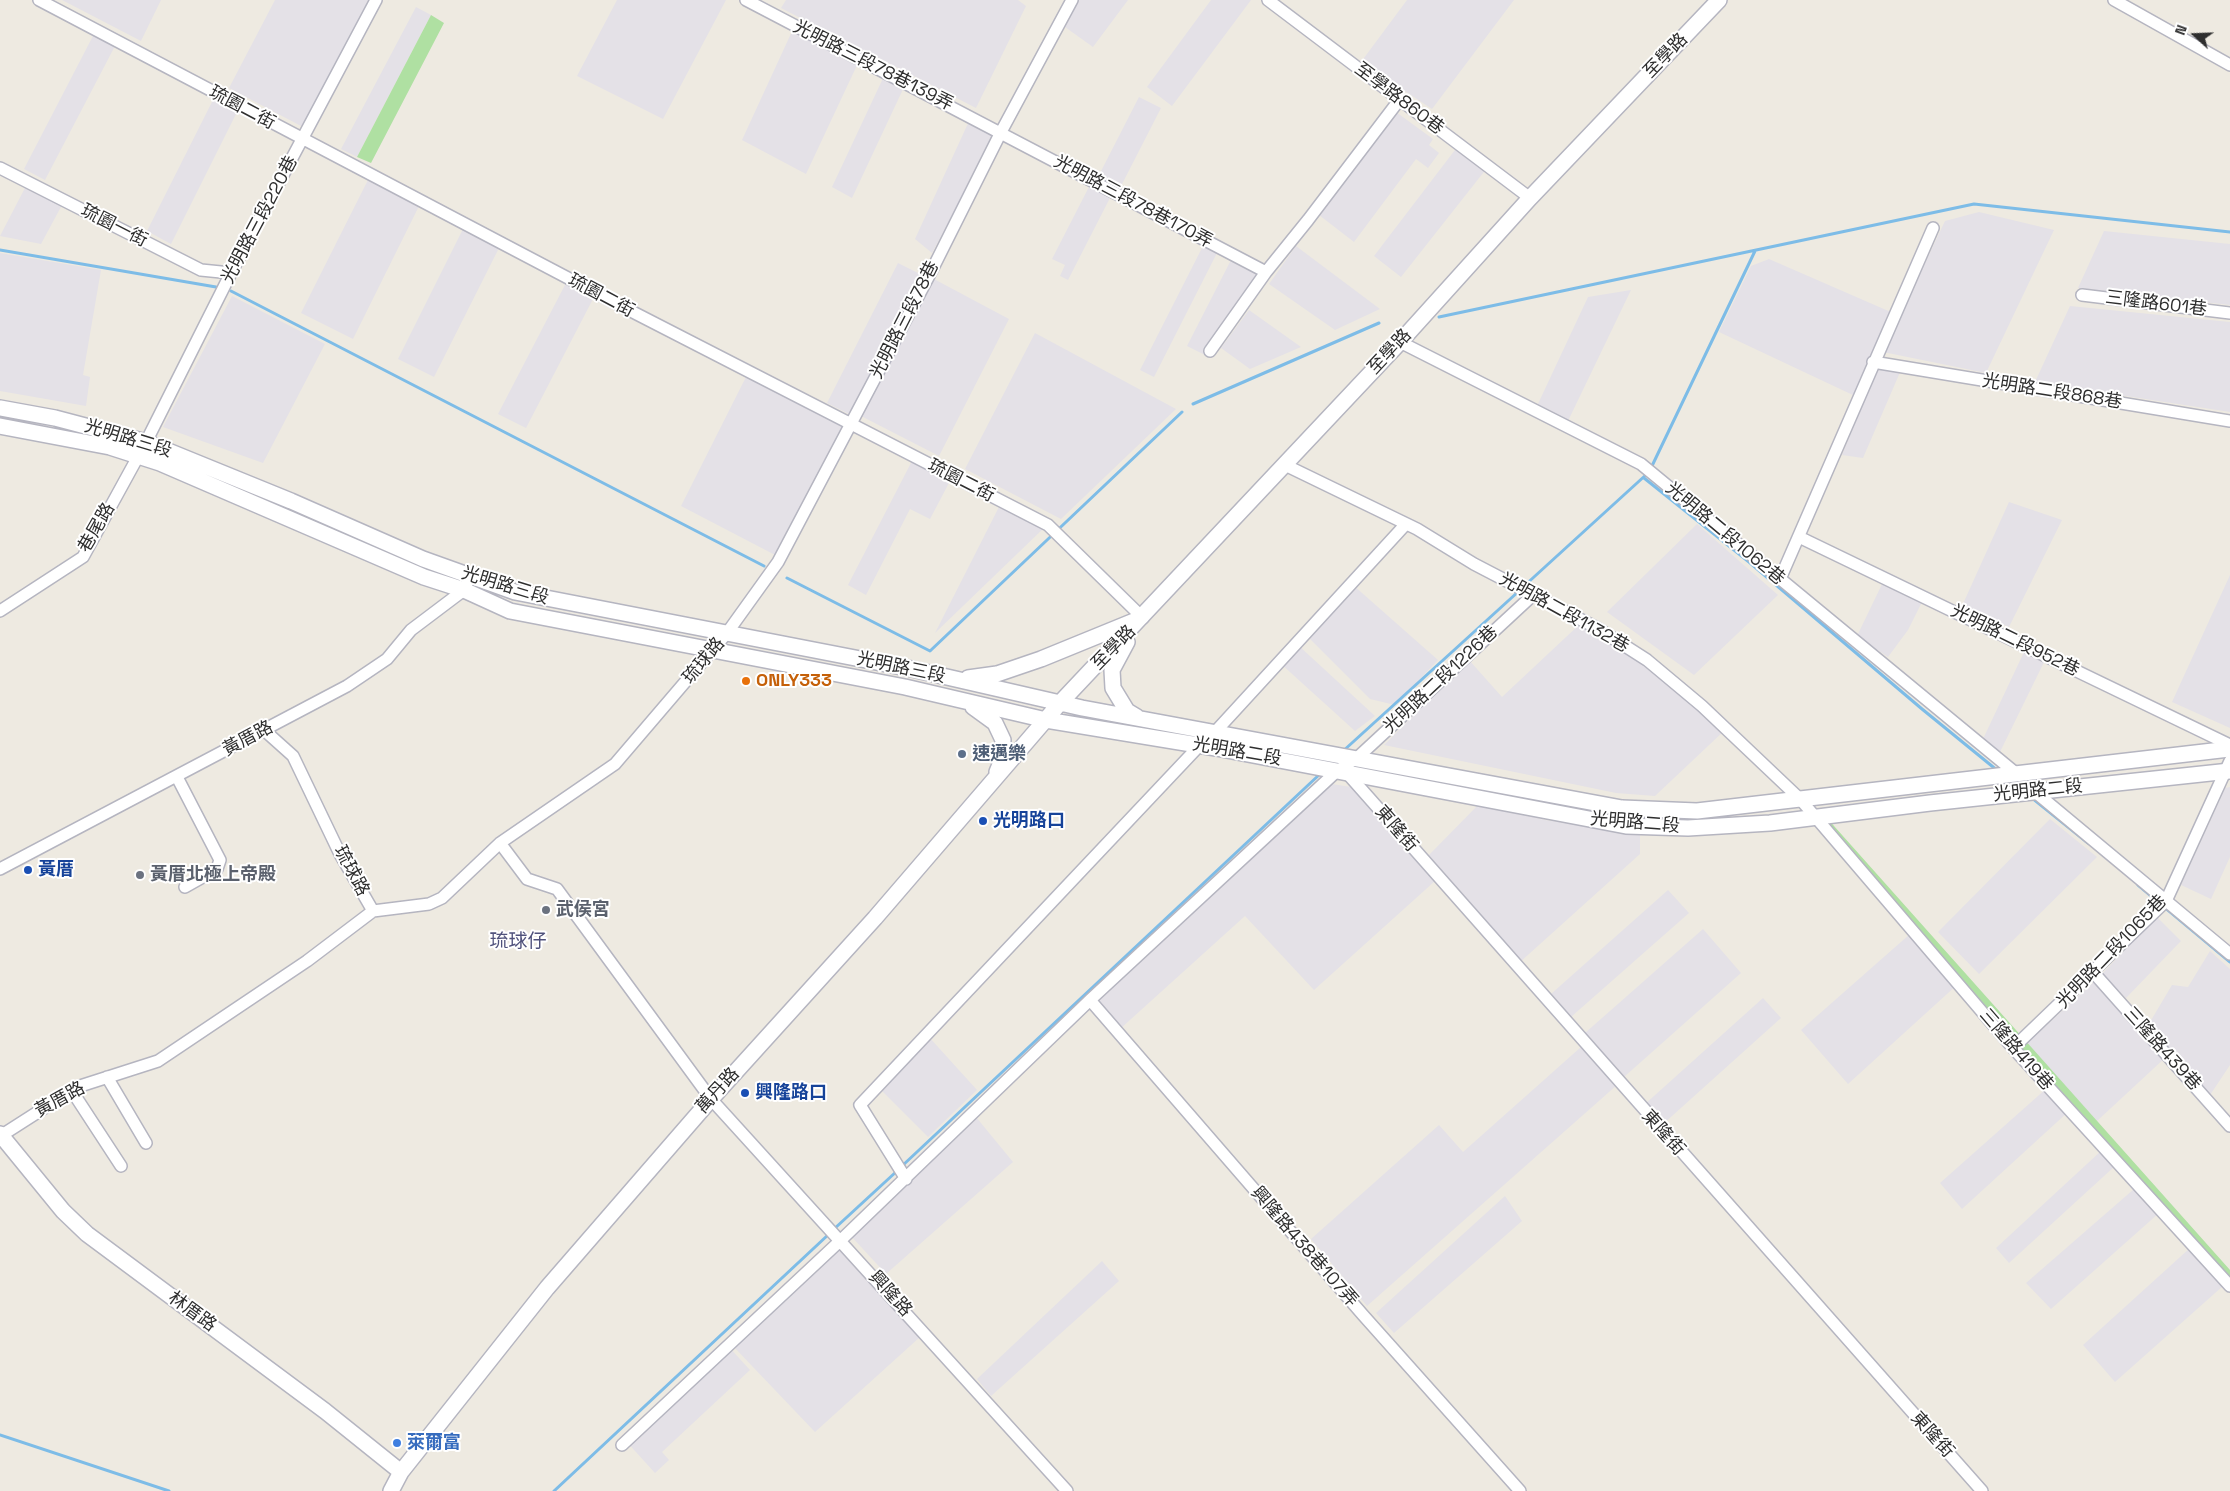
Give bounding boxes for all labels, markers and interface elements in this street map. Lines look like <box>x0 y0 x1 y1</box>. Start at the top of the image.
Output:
north arrow <box>2170 10 2220 60</box>
street label: 光明路三段78巷139弄 <box>789 16 957 116</box>
text: N <box>2171 22 2191 37</box>
street label: 至學路 <box>1639 29 1693 83</box>
street label: 至學路860巷 <box>1350 59 1448 139</box>
street label: 琉園二街 <box>205 82 279 134</box>
street label: 光明路三段78巷170弄 <box>1050 151 1216 253</box>
street label: 光明路三段220巷 <box>217 153 303 287</box>
street label: 琉園一街 <box>77 200 151 252</box>
street label: 光明路三段78巷 <box>866 257 944 383</box>
street label: 琉園二街 <box>564 270 638 322</box>
street label: 三隆路601巷 <box>2104 287 2208 321</box>
street label: 至學路 <box>1364 325 1416 379</box>
street label: 光明路二段868巷 <box>1980 370 2124 414</box>
street label: 光明路三段 <box>82 416 174 462</box>
street label: 琉園二街 <box>924 455 998 507</box>
street label: 光明路二段1062巷 <box>1661 478 1789 590</box>
street label: 巷尾路 <box>74 499 120 557</box>
street label: 光明路三段 <box>459 563 551 609</box>
street label: 光明路二段1132巷 <box>1495 568 1633 658</box>
street label: 光明路二段952巷 <box>1947 600 2083 682</box>
street label: 至學路 <box>1087 621 1141 675</box>
street label: 光明路二段1226巷 <box>1379 622 1503 738</box>
street label: 琉球路 <box>678 633 730 689</box>
street label: 光明路三段 <box>855 648 947 688</box>
place label: ONLY333 <box>756 670 832 692</box>
marker: ONLY333 <box>740 675 752 687</box>
street label: 黃厝路 <box>219 717 277 761</box>
street label: 光明路二段 <box>1191 734 1283 770</box>
place label: 速邁樂 <box>972 743 1026 765</box>
marker: 速邁樂 <box>956 748 968 760</box>
street label: 光明路二段 <box>1992 776 2084 806</box>
street label: 東隆街 <box>1370 802 1422 856</box>
street label: 光明路二段 <box>1589 808 1681 838</box>
place label: 光明路口 <box>993 810 1065 832</box>
marker: 光明路口 <box>977 815 989 827</box>
street label: 琉球路 <box>329 842 373 900</box>
place label: 黃厝 <box>38 859 74 881</box>
marker: 黃厝 <box>22 864 34 876</box>
place label: 黃厝北極上帝殿 <box>150 864 276 886</box>
marker: 黃厝北極上帝殿 <box>134 869 146 881</box>
street label: 光明路二段1065巷 <box>2053 891 2171 1013</box>
place label: 武侯宮 <box>556 899 610 921</box>
marker: 武侯宮 <box>540 904 552 916</box>
district label: 琉球仔 <box>490 931 546 953</box>
street label: 三隆路439巷 <box>2119 1003 2205 1095</box>
street label: 三隆路419巷 <box>1975 1005 2057 1095</box>
street label: 萬丹路 <box>692 1064 744 1118</box>
street label: 黃厝路 <box>31 1077 89 1123</box>
place label: 興隆路口 <box>755 1082 827 1104</box>
marker: 興隆路口 <box>739 1087 751 1099</box>
street label: 東隆街 <box>1637 1106 1689 1160</box>
street label: 興隆路438巷107弄 <box>1246 1182 1362 1312</box>
street label: 興隆路 <box>864 1267 916 1321</box>
street label: 林厝路 <box>164 1287 220 1337</box>
street label: 東隆街 <box>1906 1408 1958 1462</box>
place label: 萊爾富 <box>407 1432 461 1454</box>
marker: 萊爾富 <box>391 1437 403 1449</box>

